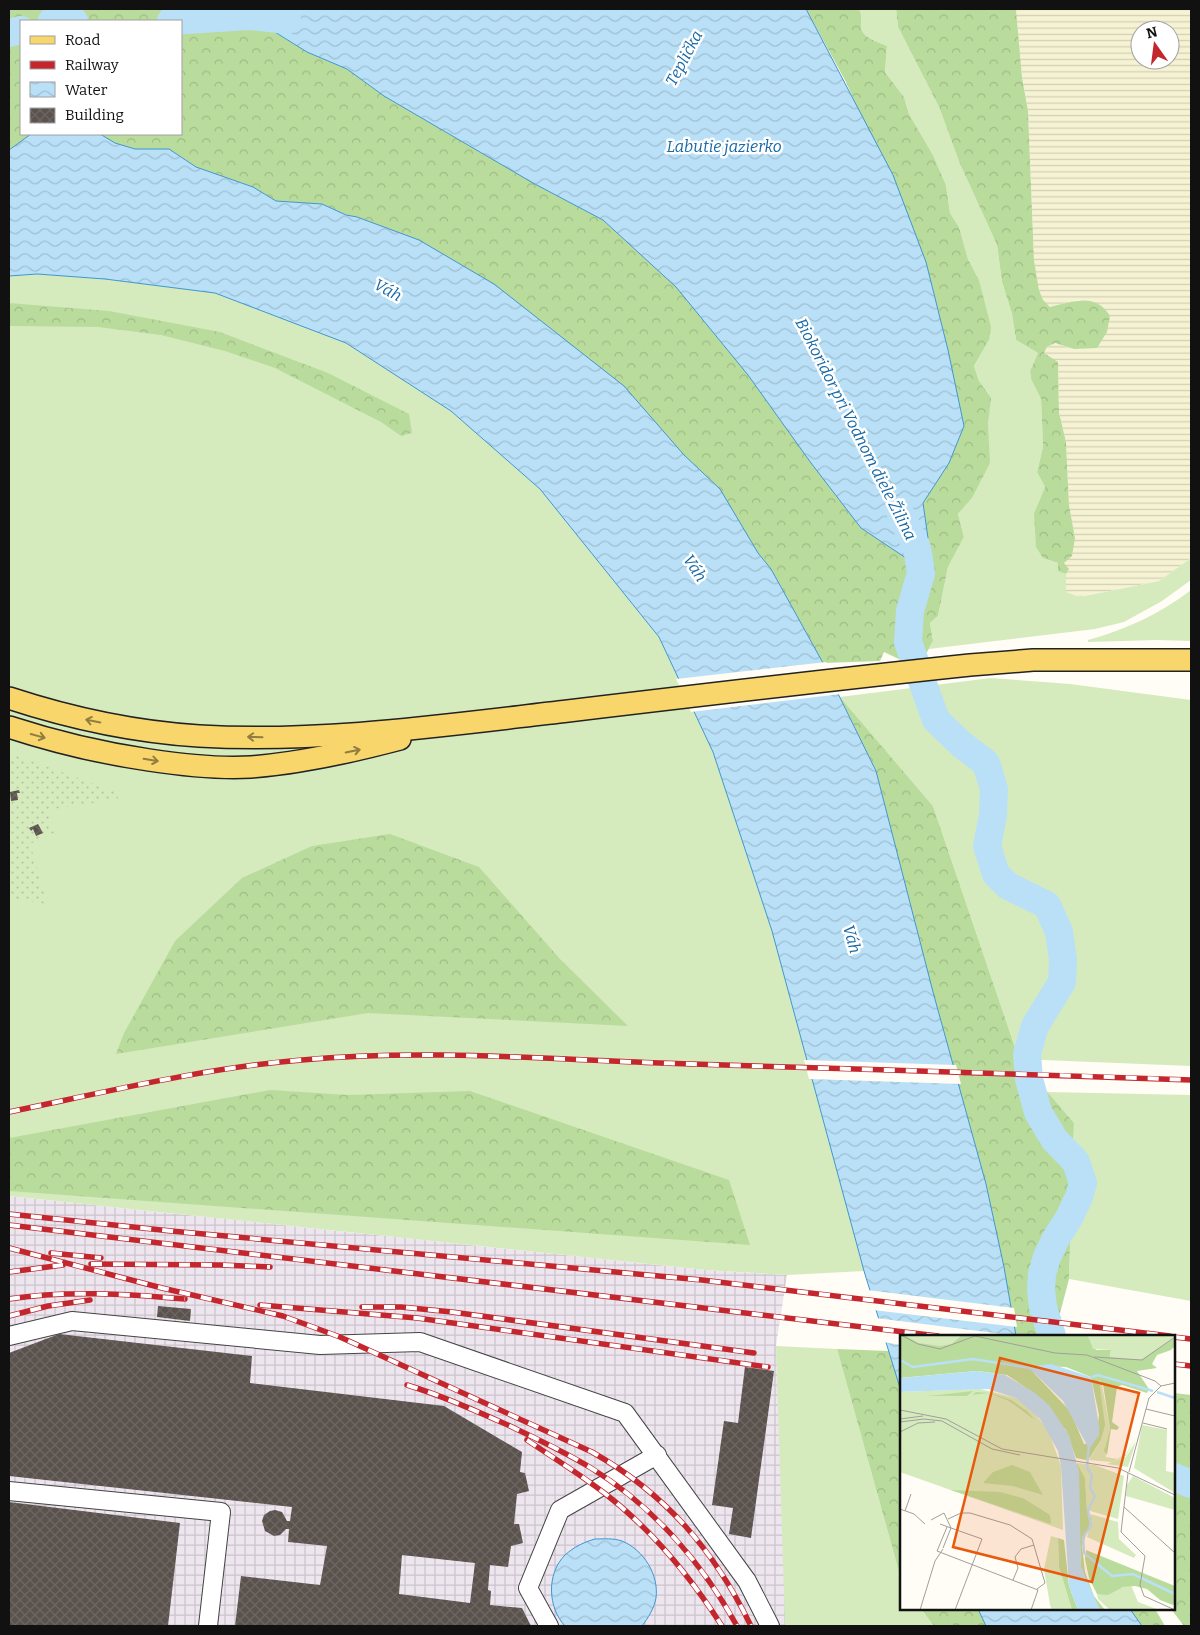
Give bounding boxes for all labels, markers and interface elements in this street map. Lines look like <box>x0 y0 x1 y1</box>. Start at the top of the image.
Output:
legend <box>20 20 182 135</box>
north arrow <box>1130 20 1180 70</box>
text: N <box>1145 23 1159 42</box>
water label: Teplička <box>662 27 706 89</box>
text: Road <box>65 31 100 49</box>
text: Railway <box>65 56 119 74</box>
text: Water <box>65 81 108 99</box>
text: Building <box>65 106 124 124</box>
water label: Labutie jazierko <box>666 137 782 156</box>
water label: Váh <box>371 275 405 305</box>
water label: Biokoridor pri Vodnom diele Žilina <box>792 315 920 543</box>
water label: Váh <box>679 551 711 585</box>
one-way arrow <box>86 716 102 725</box>
one-way arrow <box>30 732 46 742</box>
one-way arrow <box>247 732 263 742</box>
one-way arrow <box>345 746 361 755</box>
one-way arrow <box>142 755 158 765</box>
water label: Váh <box>839 923 865 955</box>
inset map <box>900 1335 1175 1610</box>

